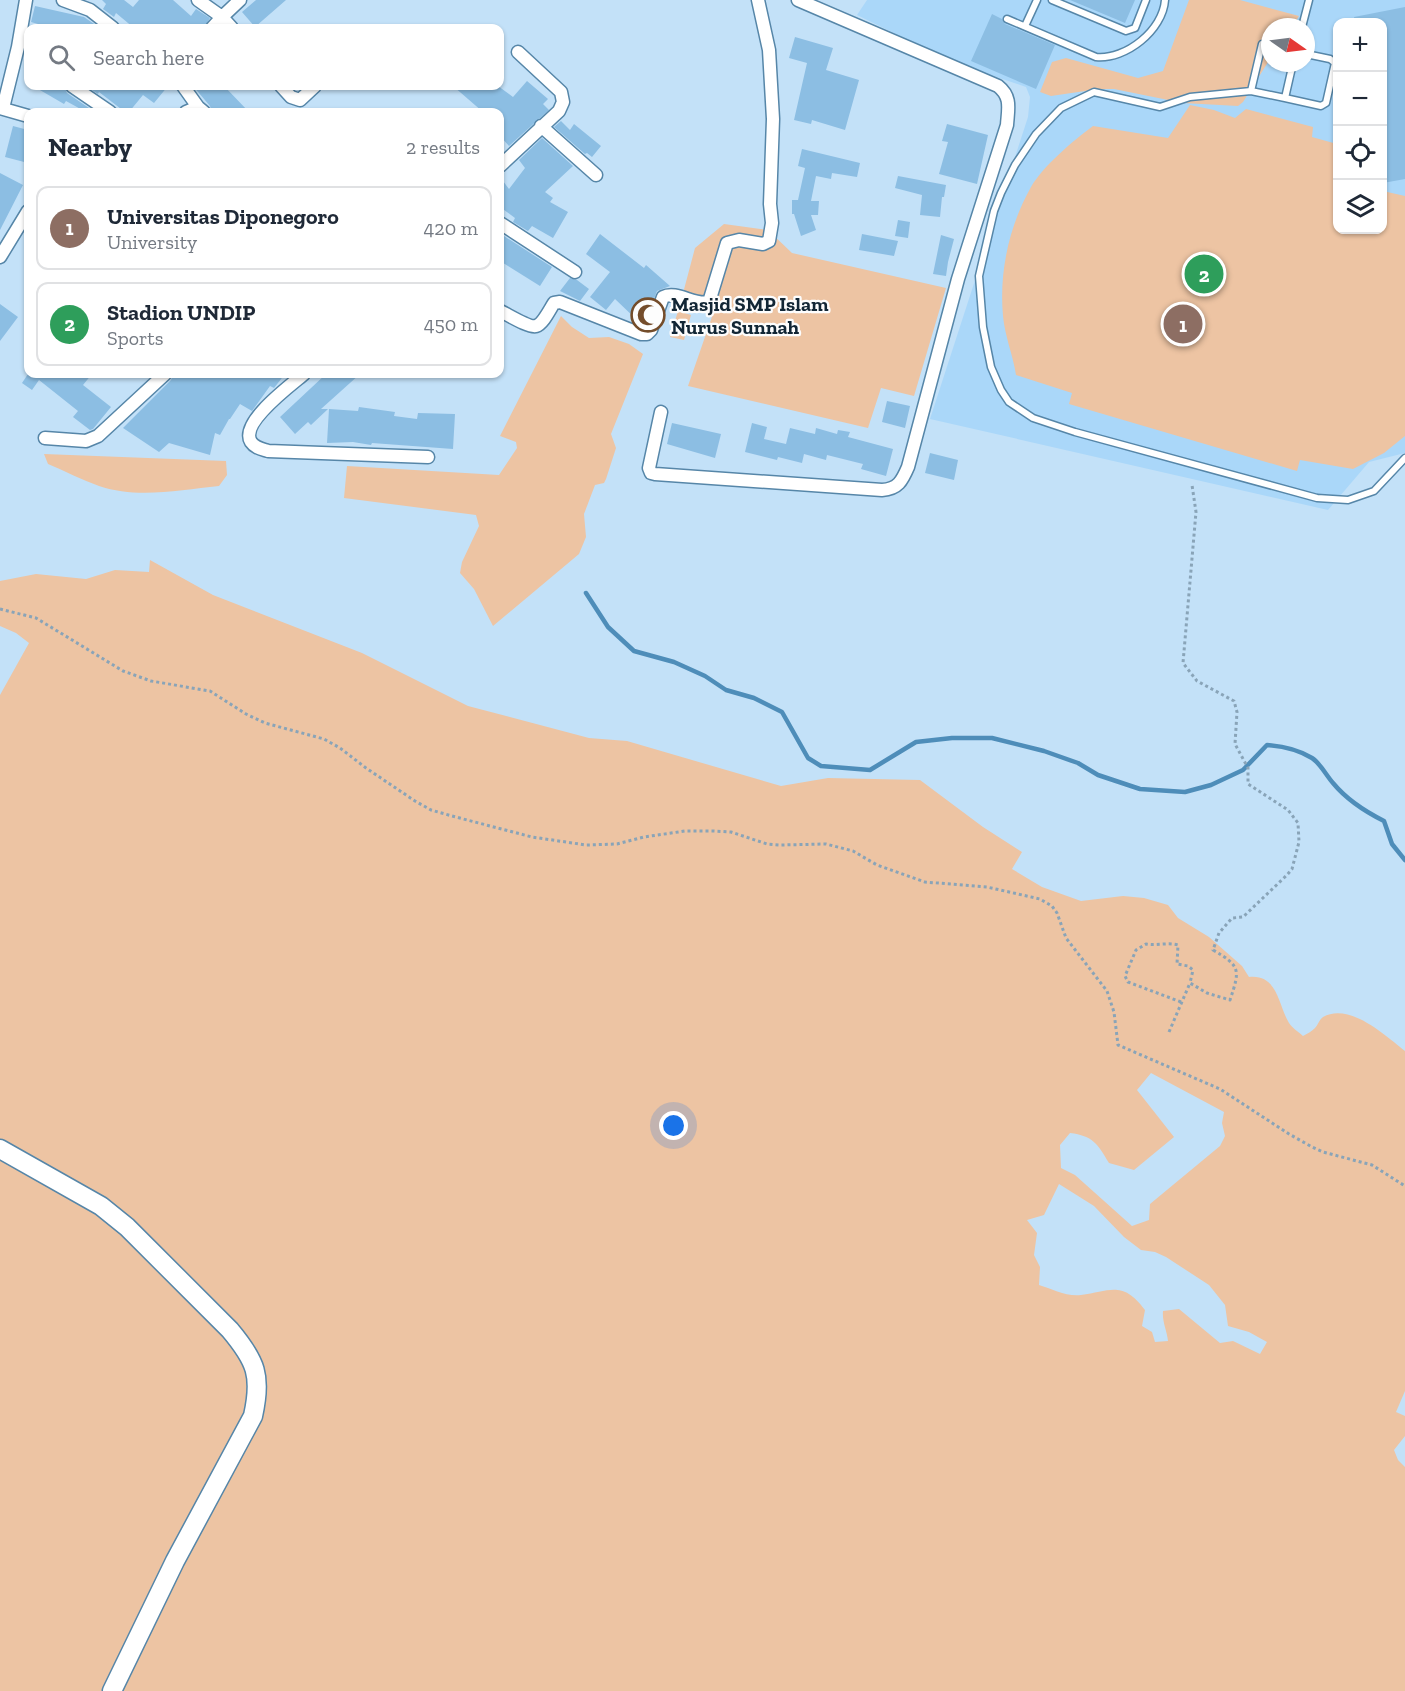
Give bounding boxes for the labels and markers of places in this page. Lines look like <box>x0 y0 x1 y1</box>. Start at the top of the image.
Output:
pin: 2 <box>1184 252 1224 296</box>
place label: Masjid SMP Islam Nurus Sunnah <box>671 292 829 339</box>
mosque icon: Masjid SMP Islam Nurus Sunnah <box>630 297 666 333</box>
pin: 1 <box>1164 302 1202 346</box>

